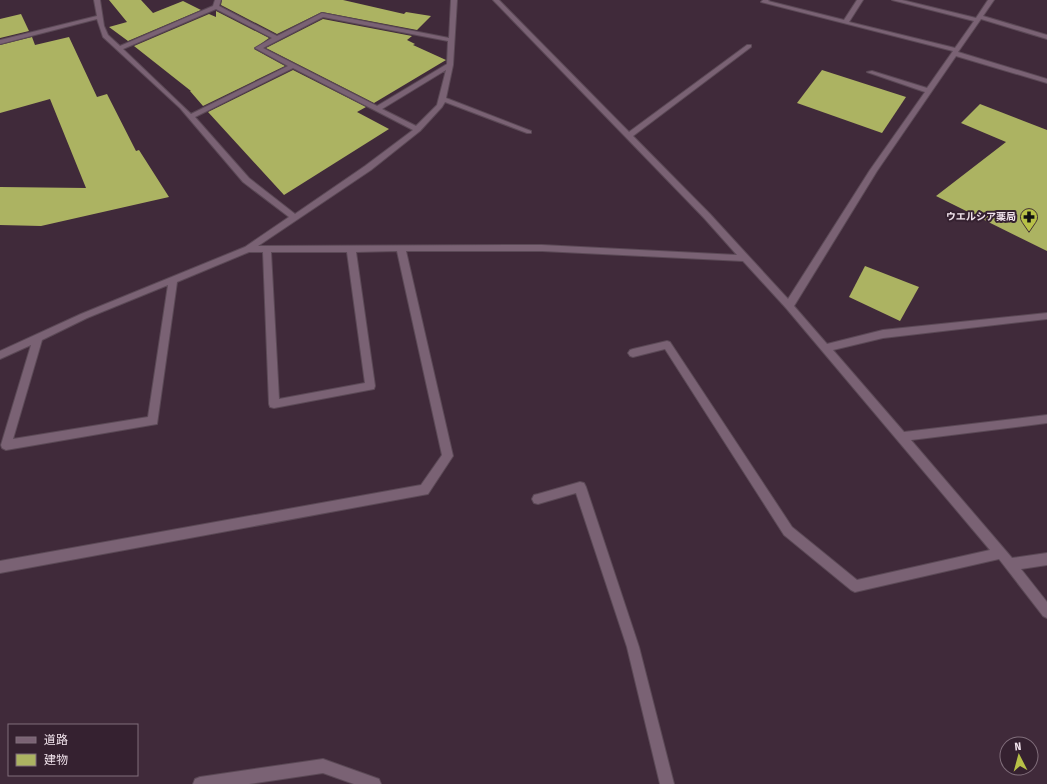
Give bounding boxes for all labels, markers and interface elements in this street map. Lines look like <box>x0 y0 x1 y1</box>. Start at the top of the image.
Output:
pharmacy icon: ウエルシア薬局 <box>1019 207 1039 232</box>
place label: ウエルシア薬局 <box>946 211 1016 223</box>
legend <box>8 724 138 776</box>
text: 道路 <box>44 733 68 747</box>
north arrow <box>999 736 1039 776</box>
text: N <box>1014 740 1022 753</box>
text: 建物 <box>44 753 68 767</box>

